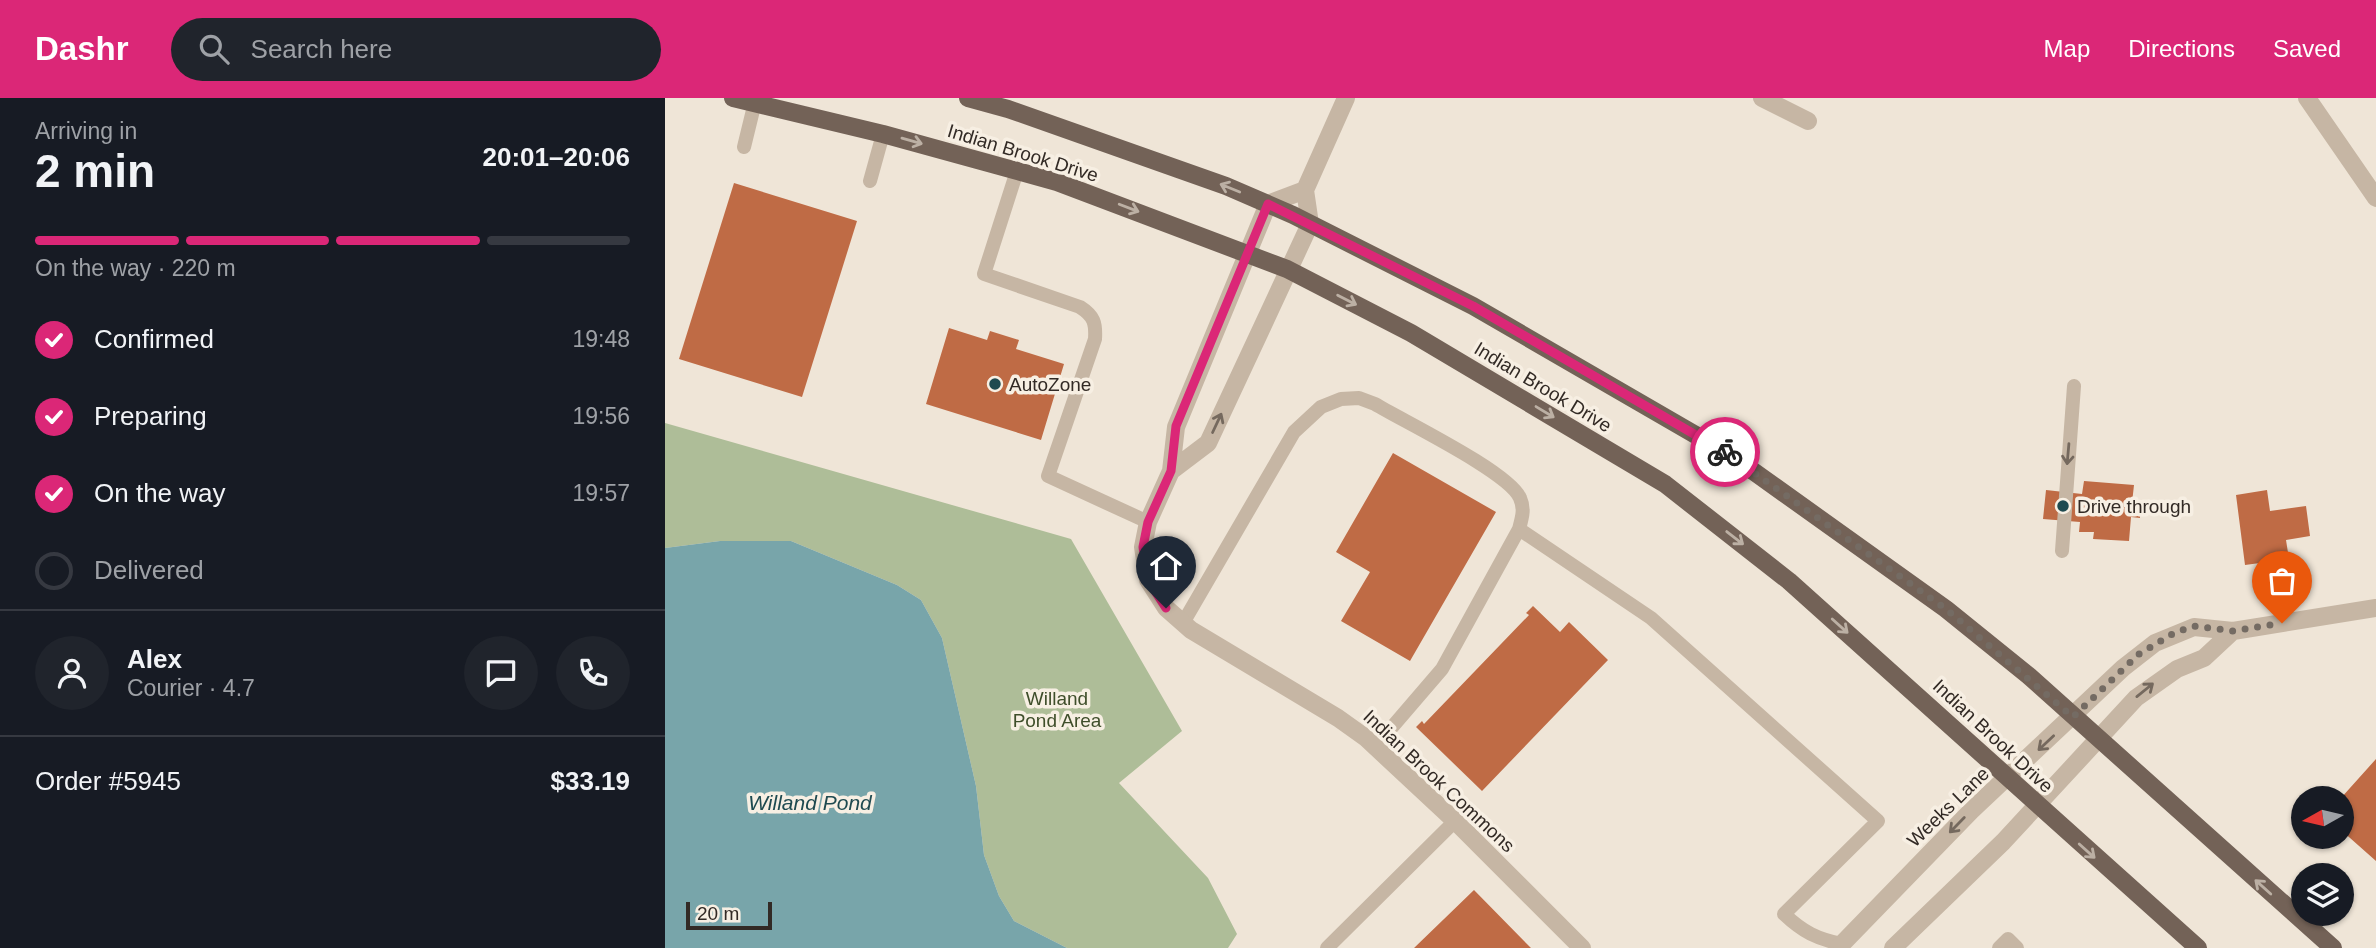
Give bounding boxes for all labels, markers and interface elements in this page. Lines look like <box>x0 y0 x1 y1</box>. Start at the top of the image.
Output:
search box <box>171 18 661 81</box>
text: Dashr <box>35 30 129 67</box>
icon: search <box>195 30 233 68</box>
text: Search here <box>251 34 392 64</box>
text: Map <box>2044 35 2090 62</box>
text: Directions <box>2128 35 2235 62</box>
text: Saved <box>2273 35 2341 62</box>
text: Arriving in <box>35 118 137 144</box>
street label: Indian Brook Drive <box>945 120 1101 186</box>
one-way arrow <box>900 136 922 149</box>
text: 20:01–20:06 <box>483 142 630 172</box>
text: 2 min <box>35 145 155 197</box>
one-way arrow <box>1220 181 1241 194</box>
one-way arrow <box>1118 203 1139 216</box>
text: On the way · 220 m <box>35 255 236 281</box>
one-way arrow <box>1337 294 1357 308</box>
icon: check <box>35 321 73 359</box>
text: Confirmed <box>94 324 214 354</box>
text: 19:48 <box>572 326 630 352</box>
street label: Indian Brook Drive <box>1471 338 1615 436</box>
place label: AutoZone <box>1009 374 1091 395</box>
marker: AutoZone <box>987 376 1003 392</box>
icon: check <box>35 398 73 436</box>
text: Preparing <box>94 401 207 431</box>
text: 19:56 <box>572 403 630 429</box>
one-way arrow <box>1535 406 1555 420</box>
one-way arrow <box>1211 413 1224 434</box>
courier <box>1690 417 1760 487</box>
icon: bike <box>1706 433 1744 471</box>
one-way arrow <box>2061 442 2074 465</box>
icon: check <box>35 475 73 513</box>
text: On the way <box>94 478 226 508</box>
text: 19:57 <box>572 480 630 506</box>
place label: Drive through <box>2077 496 2191 517</box>
marker: Drive through <box>2055 498 2071 514</box>
one-way arrow <box>1725 530 1743 545</box>
pin <box>1136 536 1196 608</box>
icon: home <box>1147 547 1185 585</box>
pin <box>2252 551 2312 623</box>
text: Delivered <box>94 555 204 585</box>
icon: bag <box>2263 562 2301 600</box>
one-way arrow <box>1831 618 1849 634</box>
button: person <box>35 636 109 710</box>
button: chat <box>464 636 538 710</box>
button: phone <box>556 636 630 710</box>
text: Alex <box>127 644 182 674</box>
text: Courier · 4.7 <box>127 675 255 701</box>
street label: Indian Brook Drive <box>1929 675 2057 797</box>
one-way arrow <box>2136 683 2154 698</box>
park label: Willand Pond Area <box>1013 688 1102 731</box>
street label: Indian Brook Commons <box>1359 706 1519 856</box>
one-way arrow <box>2038 734 2055 751</box>
street label: Weeks Lane <box>1903 763 1993 851</box>
text: Order #5945 <box>35 766 181 796</box>
text: $33.19 <box>550 766 630 796</box>
north arrow <box>2291 786 2354 849</box>
map controls <box>2291 786 2354 926</box>
water label: Willand Pond <box>748 791 873 814</box>
one-way arrow <box>1949 816 1966 833</box>
one-way arrow <box>2078 843 2096 859</box>
button: layers <box>2291 863 2354 926</box>
one-way arrow <box>2255 878 2272 895</box>
scale bar <box>686 899 772 931</box>
text: 20 m <box>697 903 739 924</box>

